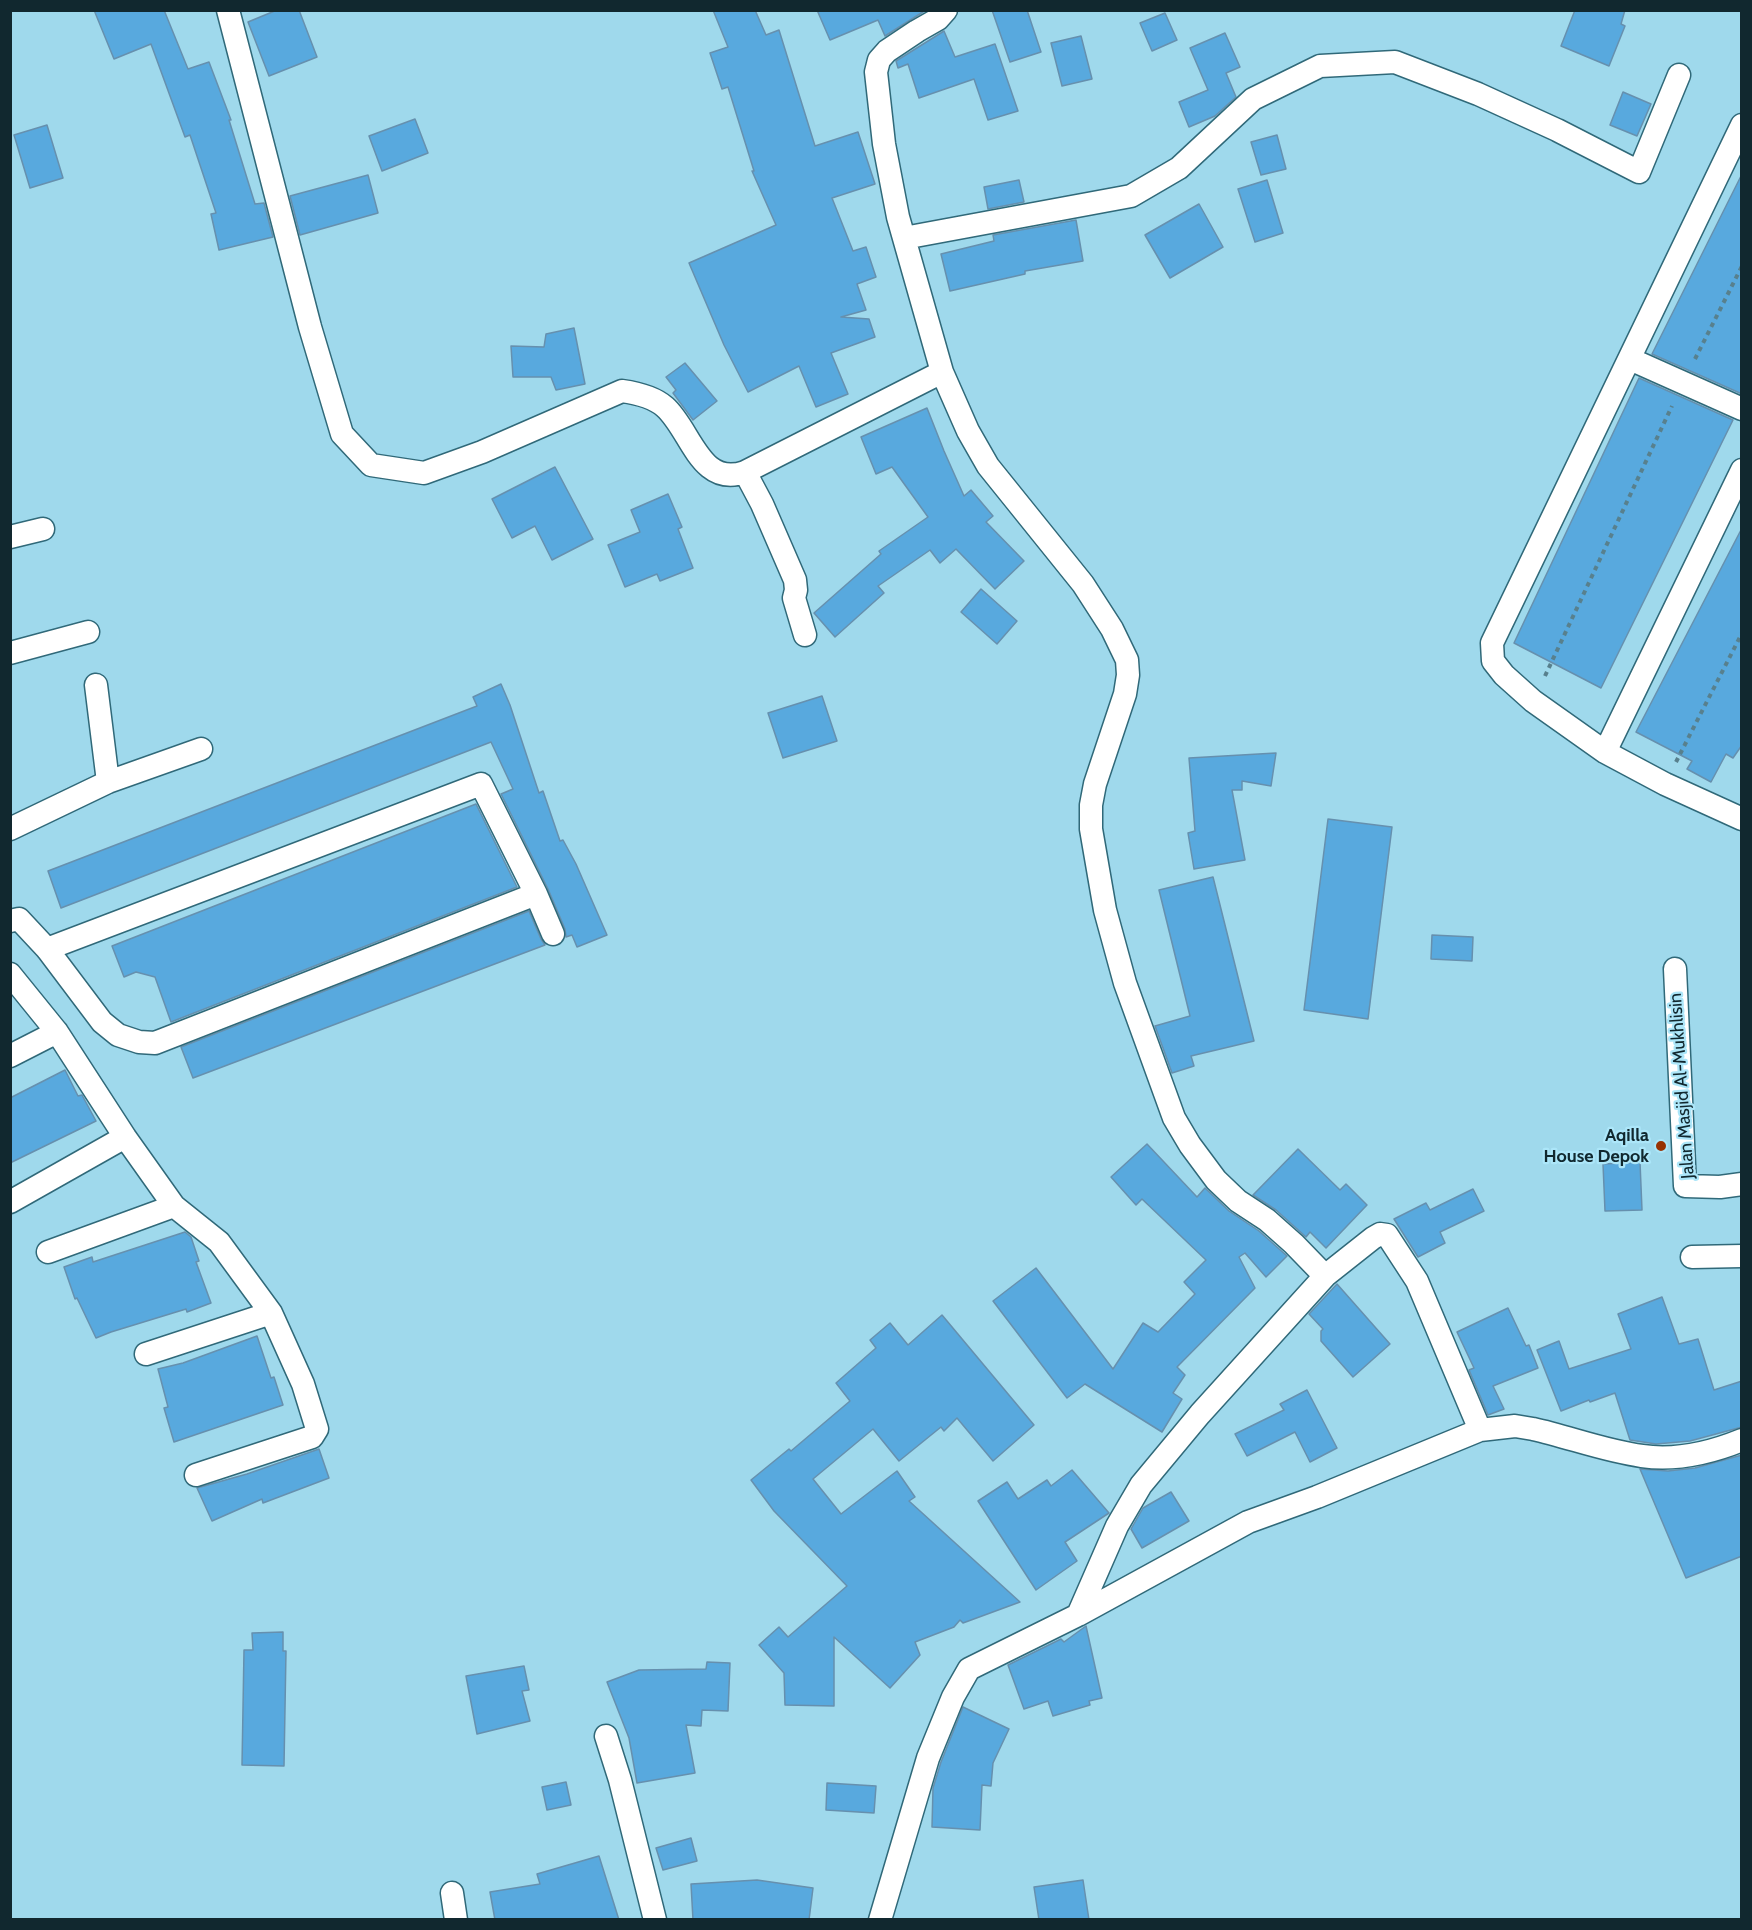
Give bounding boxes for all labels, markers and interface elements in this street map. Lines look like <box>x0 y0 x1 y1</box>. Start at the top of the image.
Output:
street label: Jalan Masjid Al-Mukhlisin <box>1665 992 1699 1180</box>
place label: Aqilla House Depok <box>1544 1125 1649 1168</box>
marker: Aqilla House Depok <box>1654 1139 1668 1153</box>

